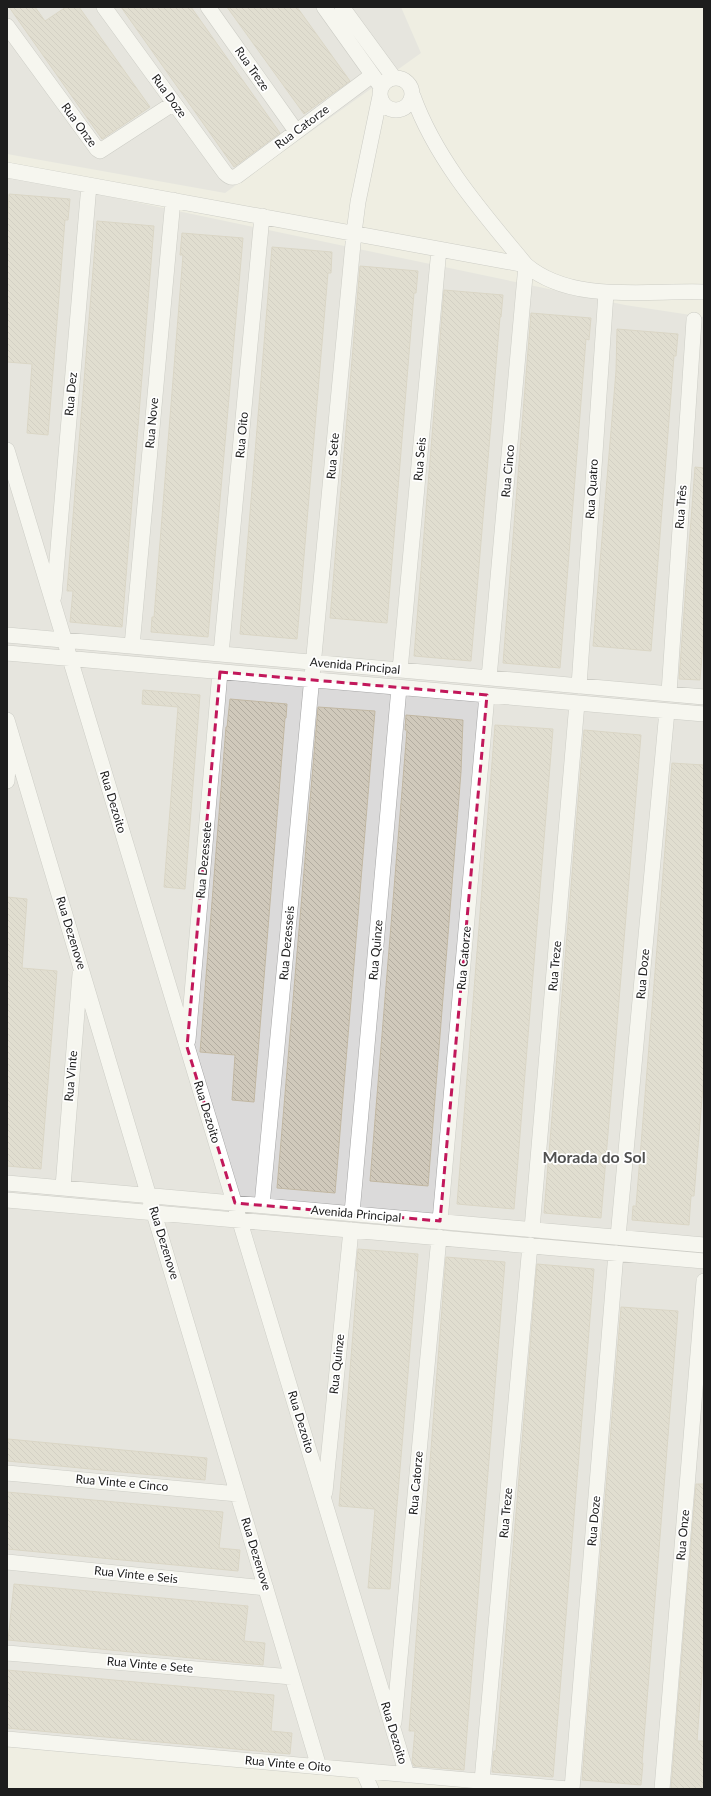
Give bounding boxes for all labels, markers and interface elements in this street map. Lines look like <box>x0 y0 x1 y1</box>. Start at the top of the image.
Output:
street label: Rua Treze <box>232 44 273 94</box>
street label: Rua Doze <box>149 71 190 120</box>
street label: Rua Onze <box>58 100 100 150</box>
street label: Rua Catorze <box>272 101 332 152</box>
street label: Rua Dez <box>61 371 80 416</box>
street label: Rua Nove <box>142 397 161 449</box>
street label: Rua Oito <box>232 411 251 459</box>
street label: Rua Sete <box>323 432 342 480</box>
street label: Rua Seis <box>410 436 429 481</box>
street label: Rua Cinco <box>498 444 517 498</box>
street label: Rua Quatro <box>582 458 601 520</box>
street label: Rua Três <box>671 484 690 529</box>
street label: Avenida Principal <box>309 654 401 677</box>
street label: Rua Dezoito <box>97 769 130 835</box>
street label: Rua Dezessete <box>193 821 214 899</box>
street label: Rua Dezenove <box>53 894 90 971</box>
street label: Rua Dezesseis <box>276 905 297 981</box>
street label: Rua Quinze <box>365 919 386 981</box>
street label: Rua Catorze <box>453 925 474 990</box>
street label: Rua Treze <box>545 940 564 992</box>
street label: Rua Doze <box>633 948 652 1000</box>
street label: Rua Vinte <box>61 1050 80 1102</box>
street label: Rua Dezoito <box>191 1079 224 1145</box>
district label: Morada do Sol <box>542 1147 646 1166</box>
street label: Avenida Principal <box>310 1202 402 1225</box>
street label: Rua Dezenove <box>146 1204 183 1281</box>
street label: Rua Quinze <box>326 1333 347 1395</box>
street label: Rua Dezoito <box>285 1389 318 1455</box>
street label: Rua Catorze <box>405 1450 426 1515</box>
street label: Rua Vinte e Cinco <box>75 1471 169 1494</box>
street label: Rua Treze <box>496 1487 515 1539</box>
street label: Rua Doze <box>584 1495 603 1547</box>
street label: Rua Onze <box>673 1509 692 1561</box>
street label: Rua Dezenove <box>238 1515 275 1592</box>
street label: Rua Vinte e Seis <box>93 1563 179 1586</box>
street label: Rua Vinte e Sete <box>106 1653 194 1676</box>
street label: Rua Dezoito <box>378 1700 411 1766</box>
street label: Rua Vinte e Oito <box>244 1752 332 1775</box>

